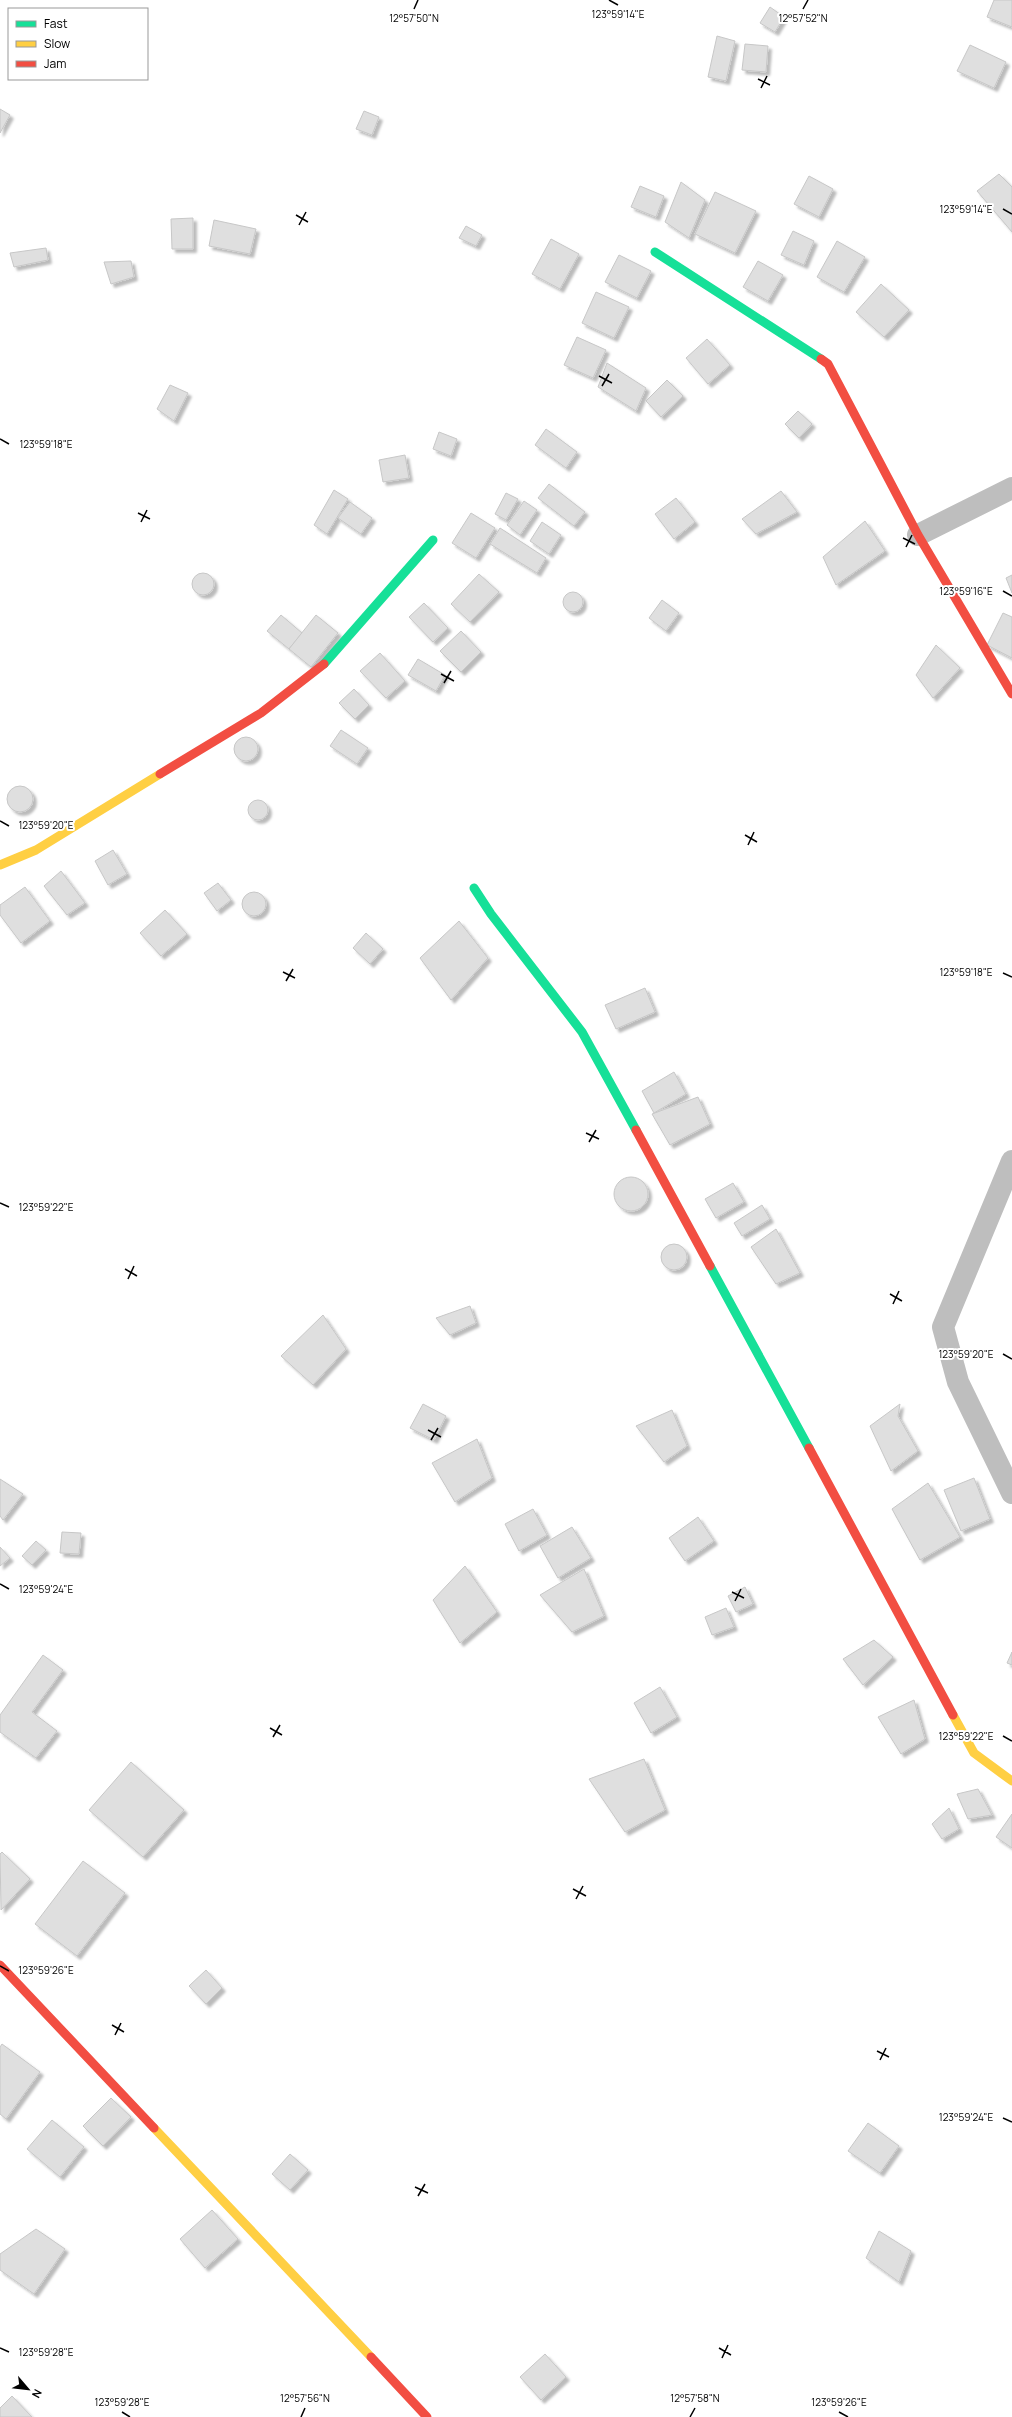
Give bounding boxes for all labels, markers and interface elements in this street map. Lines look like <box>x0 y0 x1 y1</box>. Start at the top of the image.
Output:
text: 123°59'14"E <box>592 7 645 21</box>
legend <box>8 8 148 80</box>
text: 12°57'50"N <box>389 11 439 25</box>
text: 12°57'52"N <box>779 11 828 25</box>
text: Fast <box>44 15 68 32</box>
text: Slow <box>44 35 70 52</box>
text: Jam <box>44 55 66 72</box>
text: 123°59'14"E <box>940 202 993 216</box>
text: 123°59'18"E <box>19 437 73 451</box>
text: 123°59'16"E <box>939 584 993 598</box>
text: 123°59'20"E <box>18 818 74 832</box>
text: 123°59'18"E <box>939 965 993 979</box>
text: 123°59'22"E <box>19 1200 74 1214</box>
text: 123°59'20"E <box>938 1347 994 1361</box>
text: 123°59'24"E <box>19 1582 74 1596</box>
text: 123°59'22"E <box>939 1729 994 1743</box>
text: 123°59'26"E <box>18 1963 74 1977</box>
text: 123°59'24"E <box>939 2110 994 2124</box>
text: 123°59'28"E <box>19 2345 74 2359</box>
north arrow <box>8 2369 48 2409</box>
text: N <box>29 2387 46 2401</box>
text: 12°57'56"N <box>280 2391 330 2405</box>
text: 12°57'58"N <box>670 2391 720 2405</box>
text: 123°59'28"E <box>95 2395 150 2409</box>
text: 123°59'26"E <box>811 2395 867 2409</box>

